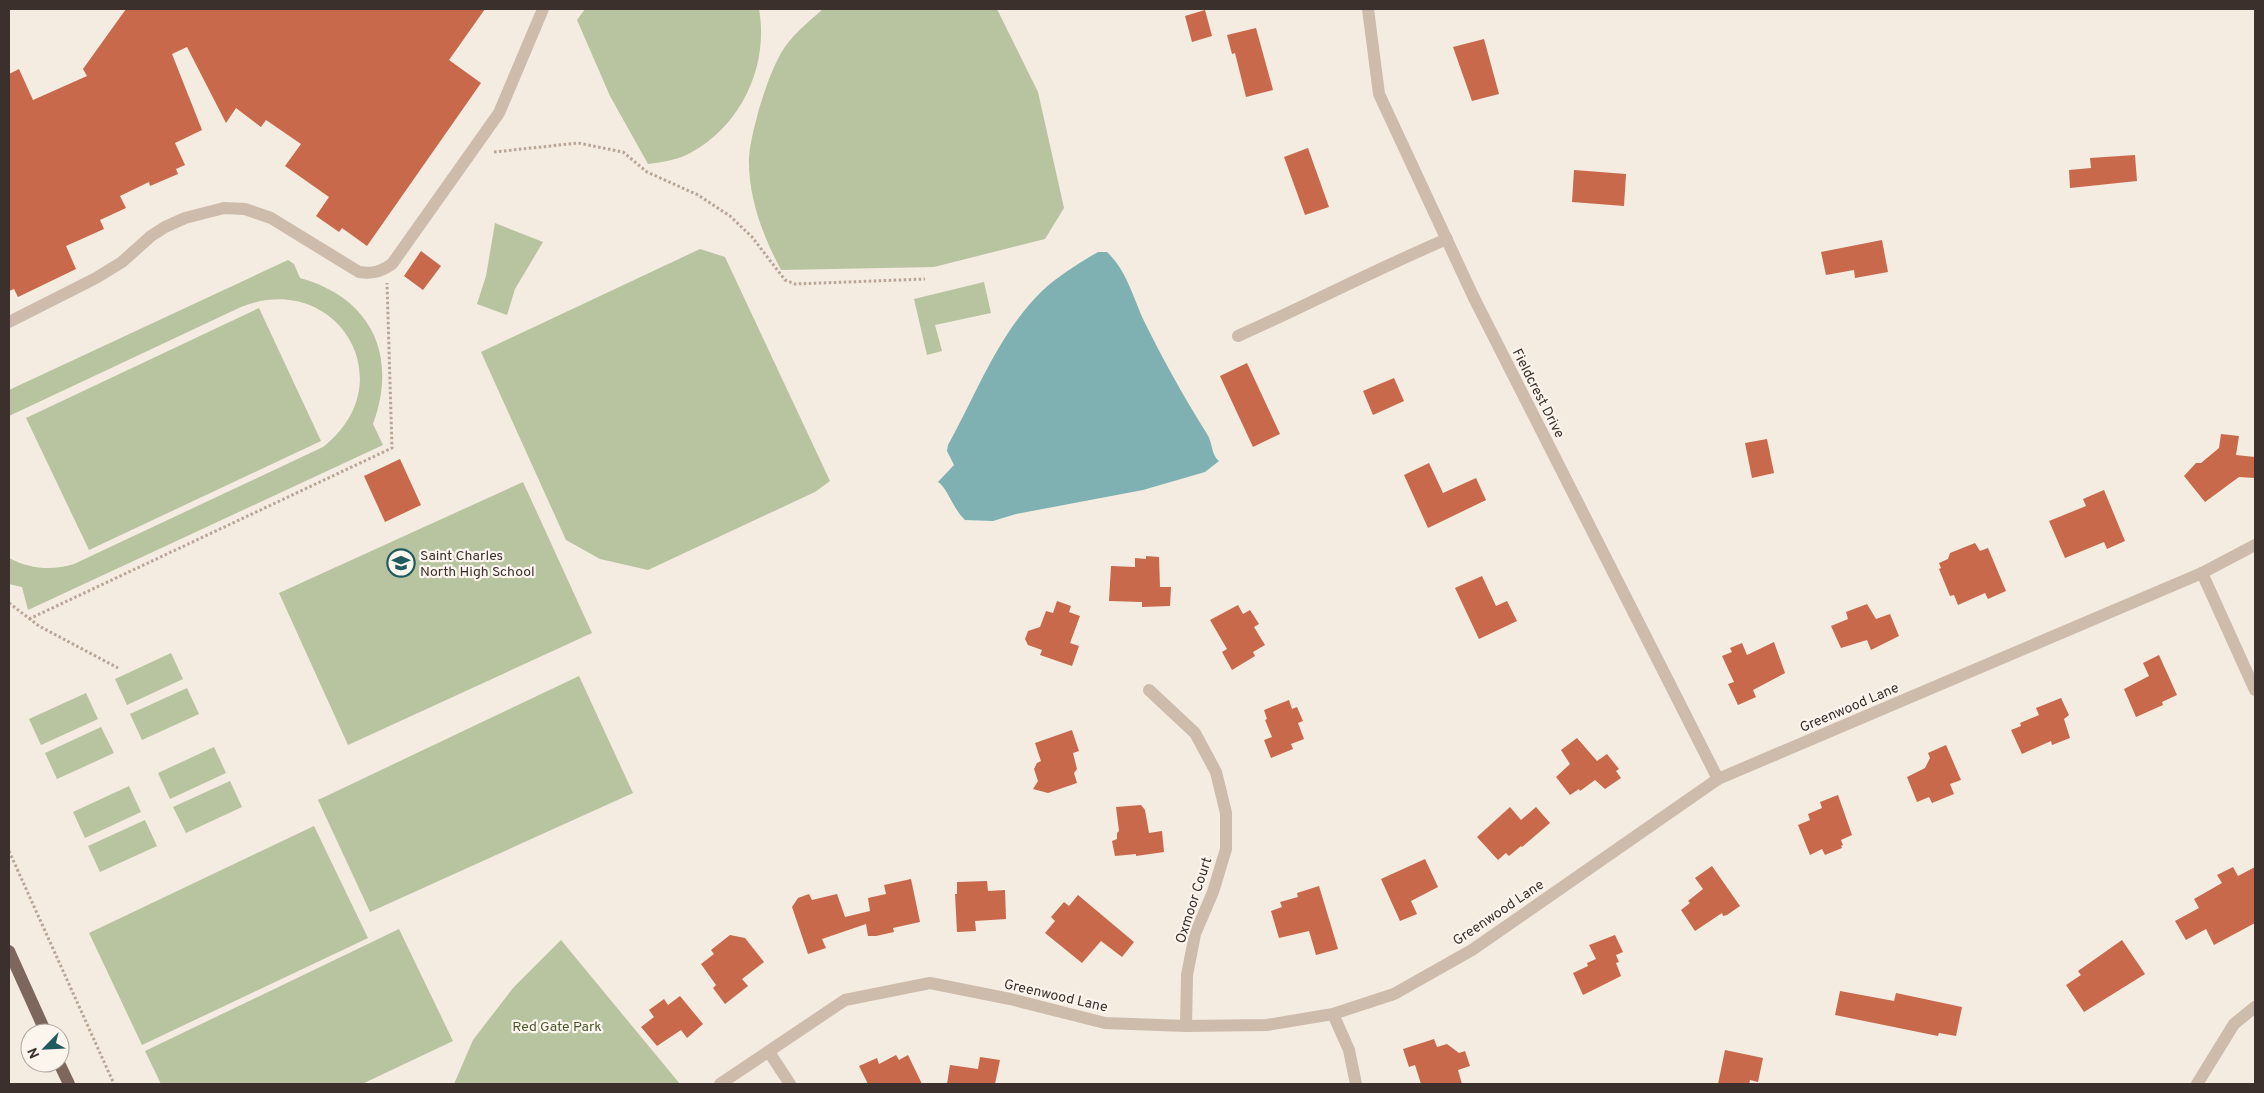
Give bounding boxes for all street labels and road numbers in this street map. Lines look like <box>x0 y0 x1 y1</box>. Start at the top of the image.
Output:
street label: Fieldcrest Drive <box>1508 346 1568 441</box>
street label: Greenwood Lane <box>1797 680 1902 737</box>
street label: Oxmoor Court <box>1172 855 1216 946</box>
street label: Greenwood Lane <box>1450 877 1548 950</box>
street label: Greenwood Lane <box>1002 976 1109 1017</box>

